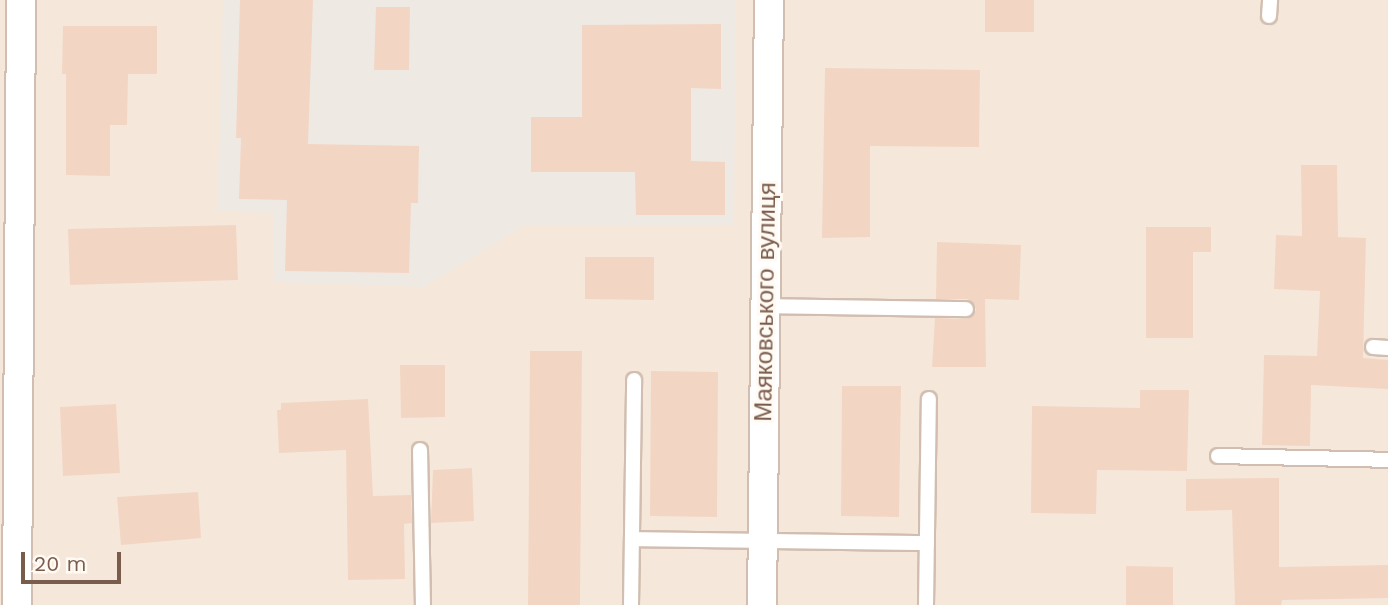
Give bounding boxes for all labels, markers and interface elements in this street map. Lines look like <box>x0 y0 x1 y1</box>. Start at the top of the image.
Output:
street label: Маяковського вулиця <box>750 182 782 422</box>
scale bar <box>24 538 124 582</box>
text: 20 m <box>34 551 86 576</box>

